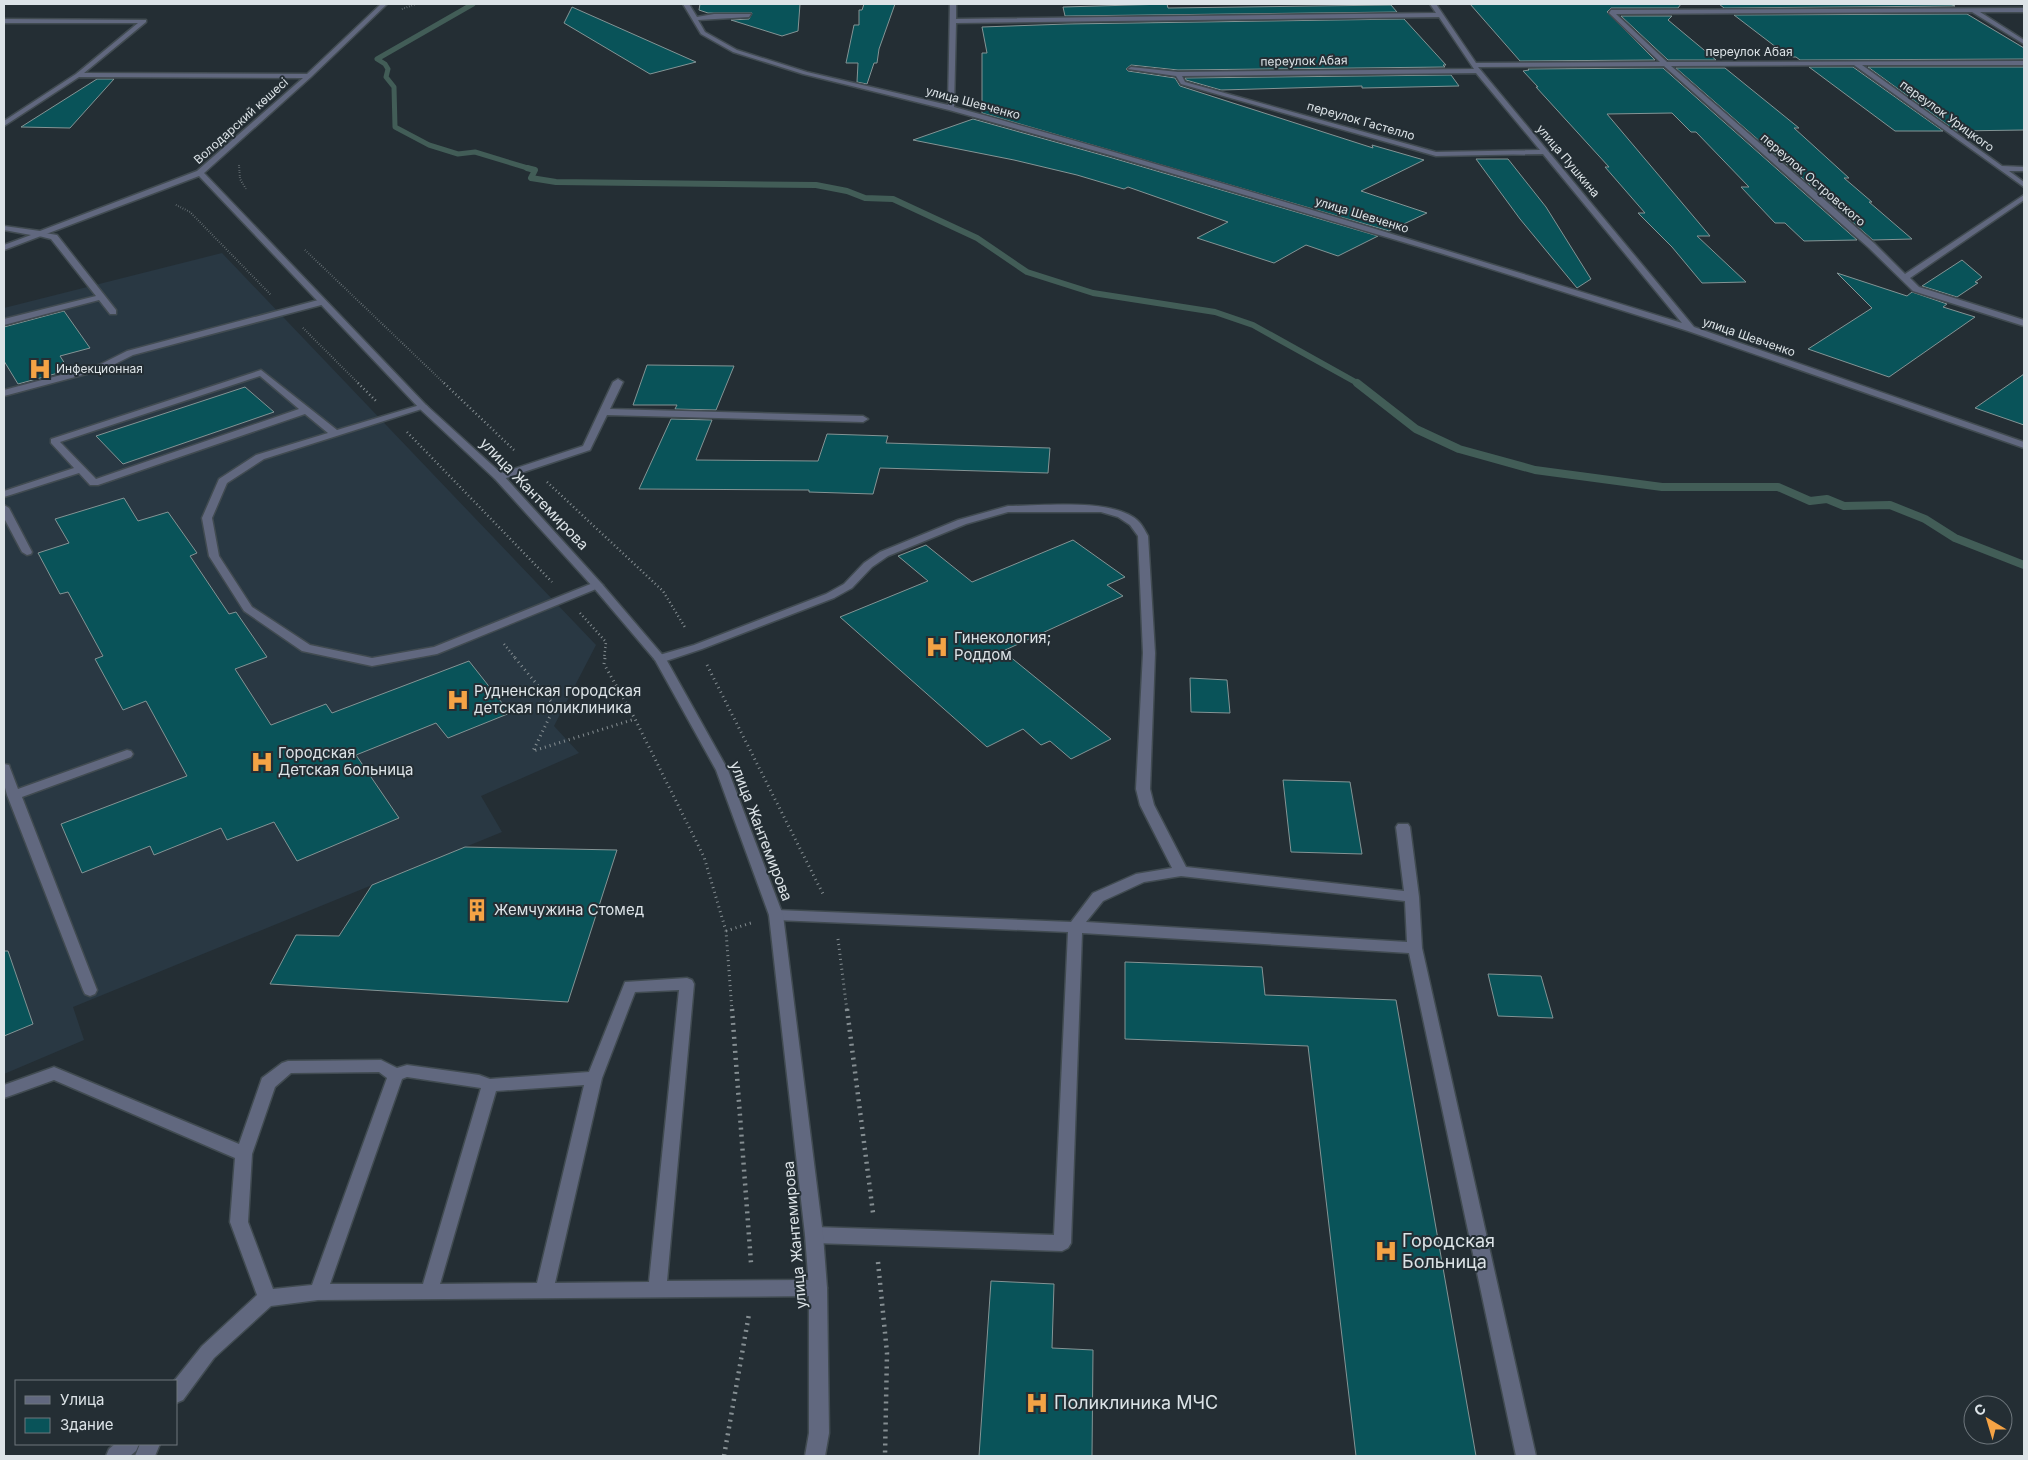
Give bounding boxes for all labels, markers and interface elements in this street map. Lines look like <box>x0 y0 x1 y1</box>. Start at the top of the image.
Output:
street label: переулок Абая <box>1705 44 1793 59</box>
street label: переулок Абая <box>1260 52 1348 69</box>
street label: Володарский көшесі <box>190 74 291 167</box>
street label: переулок Урицкого <box>1897 76 1997 155</box>
street label: улица Шевченко <box>924 83 1022 122</box>
street label: переулок Гастелло <box>1306 98 1417 143</box>
street label: улица Пушкина <box>1534 121 1603 200</box>
street label: переулок Островского <box>1758 130 1869 229</box>
street label: улица Шевченко <box>1313 193 1411 236</box>
street label: улица Шевченко <box>1701 314 1798 359</box>
hospital icon: Инфекционная <box>27 356 53 382</box>
place label: Инфекционная <box>56 361 143 376</box>
street label: улица Жантемирова <box>476 434 593 554</box>
place label: Гинекология; Роддом <box>954 628 1051 664</box>
hospital icon: Гинекология; Роддом <box>924 634 950 660</box>
place label: Рудненская городская детская поликлиника <box>474 681 641 717</box>
hospital icon: Рудненская городская детская поликлиника <box>445 687 471 713</box>
place label: Городская Детская больница <box>278 743 413 779</box>
hospital icon: Городская Детская больница <box>249 749 275 775</box>
street label: улица Жантемирова <box>726 758 797 904</box>
building icon: Жемчужина Стомед <box>464 897 490 923</box>
place label: Жемчужина Стомед <box>494 900 644 919</box>
street label: улица Жантемирова <box>779 1160 810 1310</box>
place label: Городская Больница <box>1402 1230 1495 1272</box>
hospital icon: Городская Больница <box>1373 1238 1399 1264</box>
legend <box>15 1380 178 1445</box>
text: Улица <box>60 1390 104 1409</box>
hospital icon: Поликлиника МЧС <box>1024 1390 1050 1416</box>
place label: Поликлиника МЧС <box>1054 1392 1218 1413</box>
north arrow <box>1963 1395 2013 1445</box>
text: С <box>1970 1399 1989 1419</box>
text: Здание <box>60 1415 114 1434</box>

